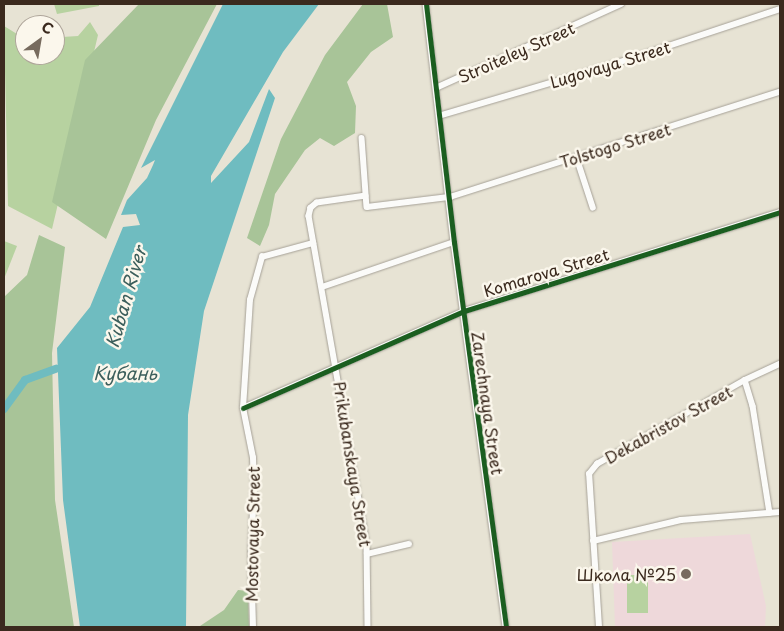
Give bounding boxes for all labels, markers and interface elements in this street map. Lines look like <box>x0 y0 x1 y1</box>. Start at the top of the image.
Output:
north arrow <box>15 15 65 65</box>
text: С <box>38 16 58 39</box>
street label: Stroiteley Street <box>454 17 578 87</box>
street label: Lugovaya Street <box>547 36 673 92</box>
street label: Tolstogo Street <box>557 119 673 171</box>
water label: Kuban River <box>101 244 151 350</box>
street label: Komarova Street <box>481 244 611 300</box>
street label: Zarechnaya Street <box>468 330 508 476</box>
water label: Кубань <box>93 362 157 384</box>
street label: Prikubanskaya Street <box>330 380 376 548</box>
street label: Dekabristov Street <box>600 381 736 467</box>
street label: Mostovaya Street <box>241 466 263 602</box>
place label: Школа №25 <box>576 564 676 584</box>
marker: Школа №25 <box>680 568 692 580</box>

